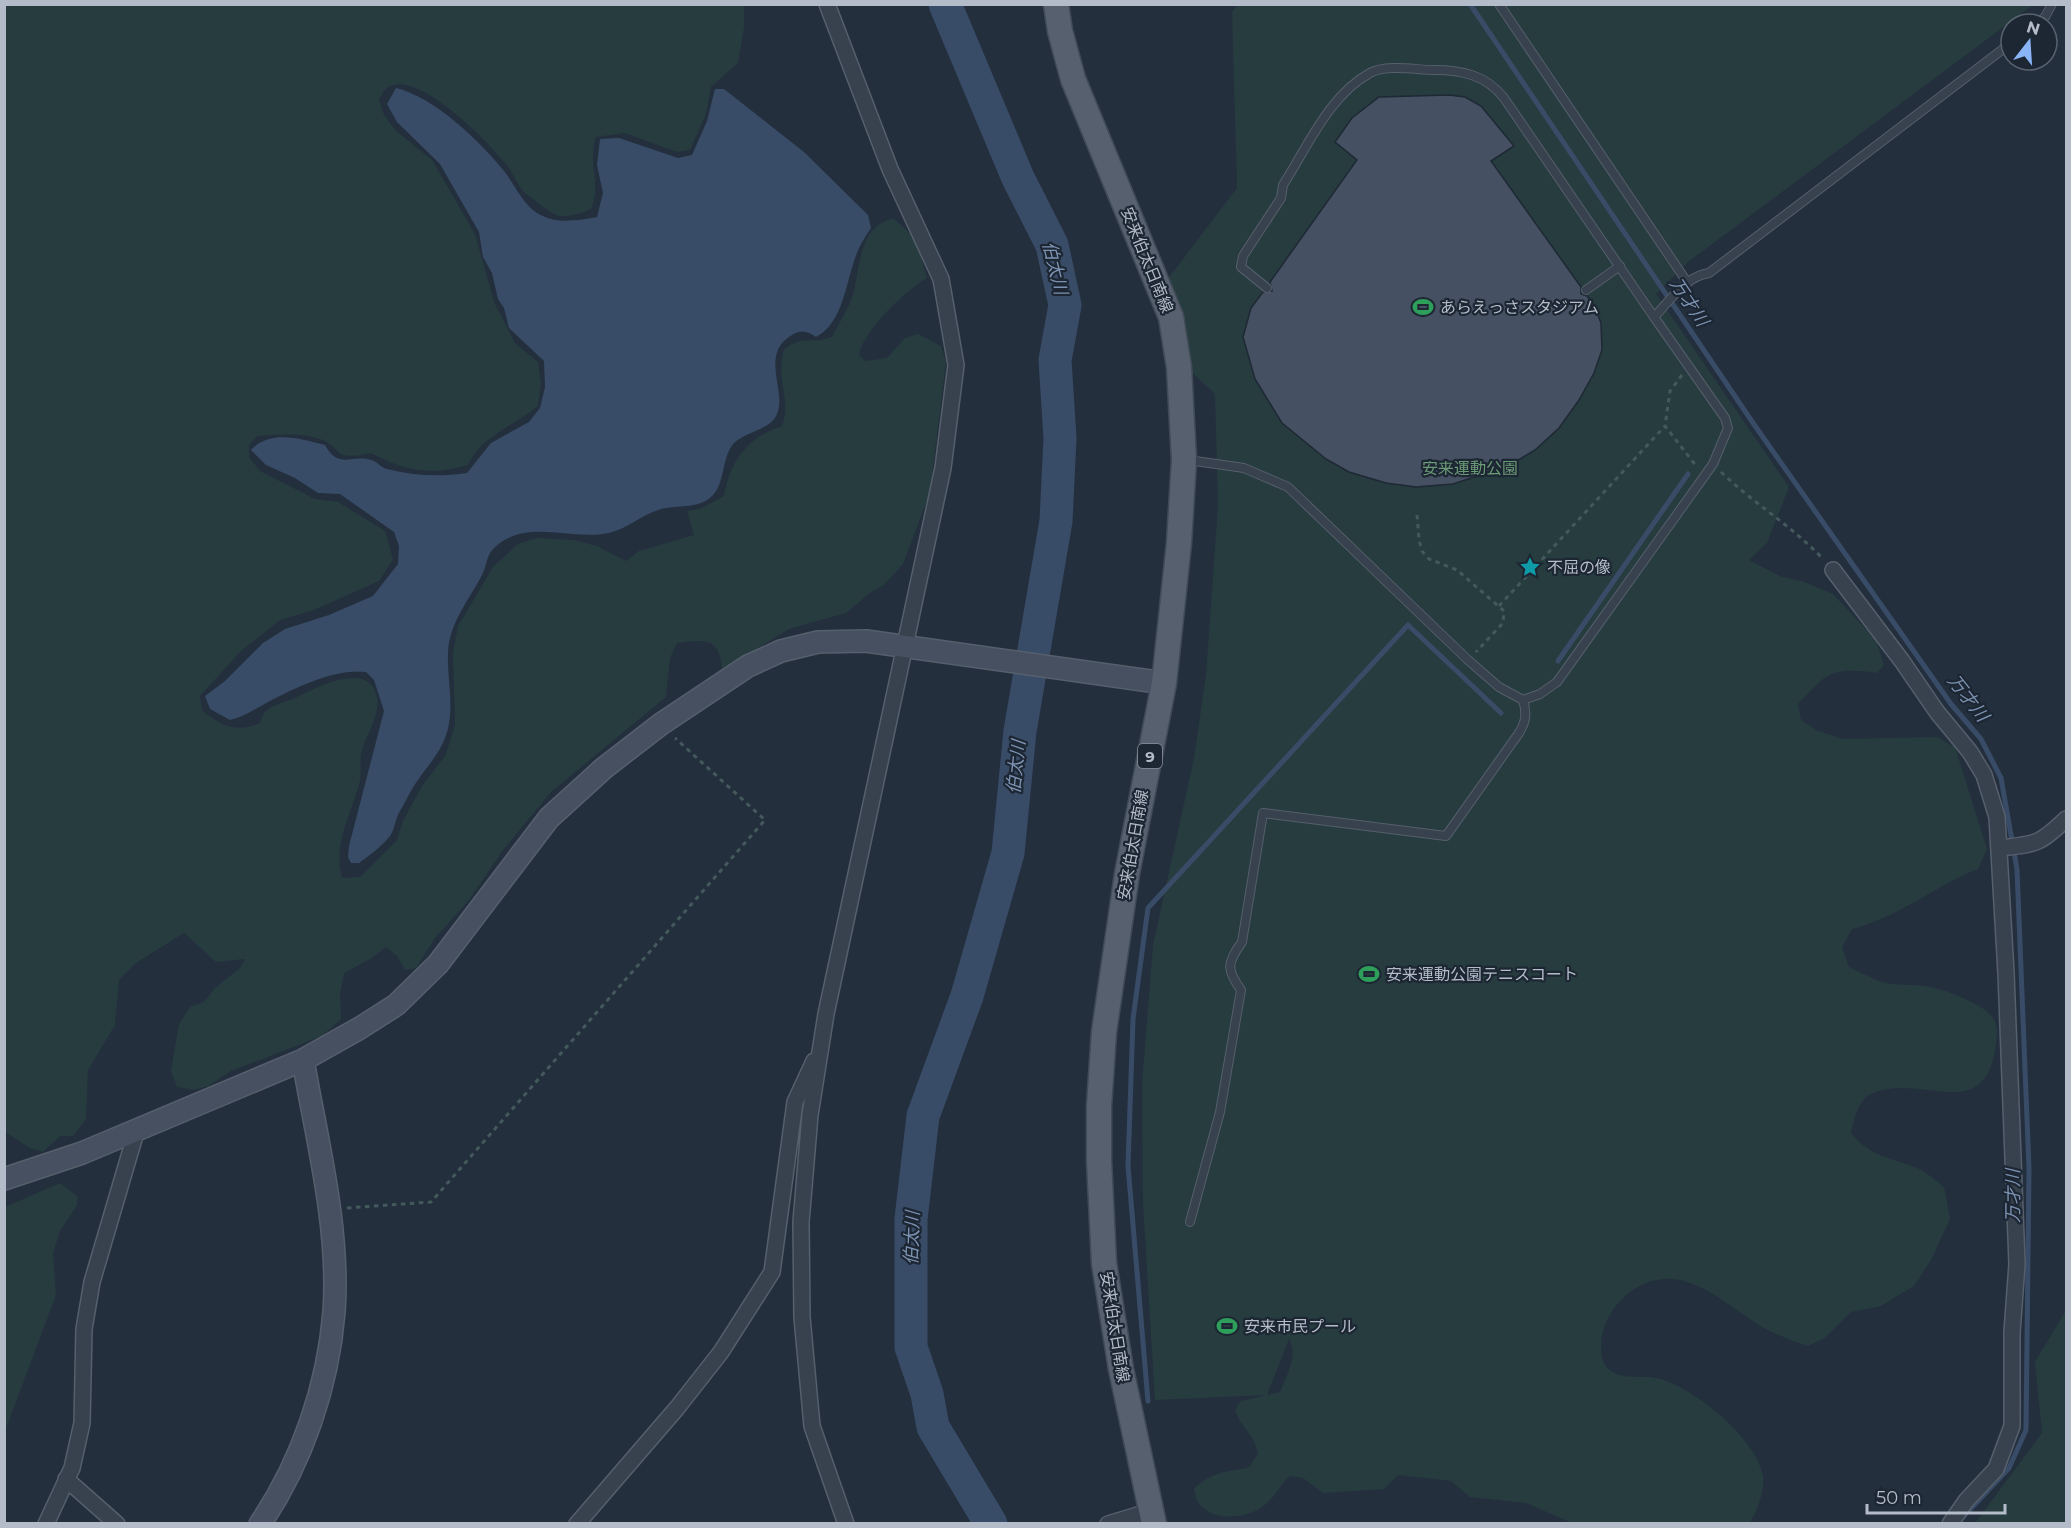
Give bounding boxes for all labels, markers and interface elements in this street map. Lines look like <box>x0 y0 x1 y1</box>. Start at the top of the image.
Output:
north arrow <box>1999 12 2059 72</box>
text: N <box>2024 17 2042 39</box>
street label: 安来伯太日南線 <box>1117 205 1177 315</box>
water label: 伯太川 <box>1038 239 1073 299</box>
water label: 万才川 <box>1665 273 1714 332</box>
sports icon: あらえっさスタジアム <box>1411 295 1435 319</box>
place label: あらえっさスタジアム <box>1440 298 1599 317</box>
park label: 安来運動公園 <box>1422 459 1518 478</box>
place icon: 不屈の像 <box>1518 555 1542 579</box>
place label: 不屈の像 <box>1547 558 1611 577</box>
water label: 万才川 <box>1943 670 1995 728</box>
water label: 伯太川 <box>1002 737 1030 795</box>
road number: 9 <box>1138 744 1162 768</box>
street label: 安来伯太日南線 <box>1114 788 1152 902</box>
sports icon: 安来運動公園テニスコート <box>1357 962 1381 986</box>
place label: 安来運動公園テニスコート <box>1386 965 1578 984</box>
water label: 万才川 <box>2002 1167 2024 1223</box>
water label: 伯太川 <box>900 1209 924 1265</box>
street label: 安来伯太日南線 <box>1097 1270 1133 1384</box>
sports icon: 安来市民プール <box>1215 1314 1239 1338</box>
place label: 安来市民プール <box>1244 1317 1356 1336</box>
scale bar <box>1867 1477 2005 1515</box>
text: 50 m <box>1876 1487 1922 1509</box>

